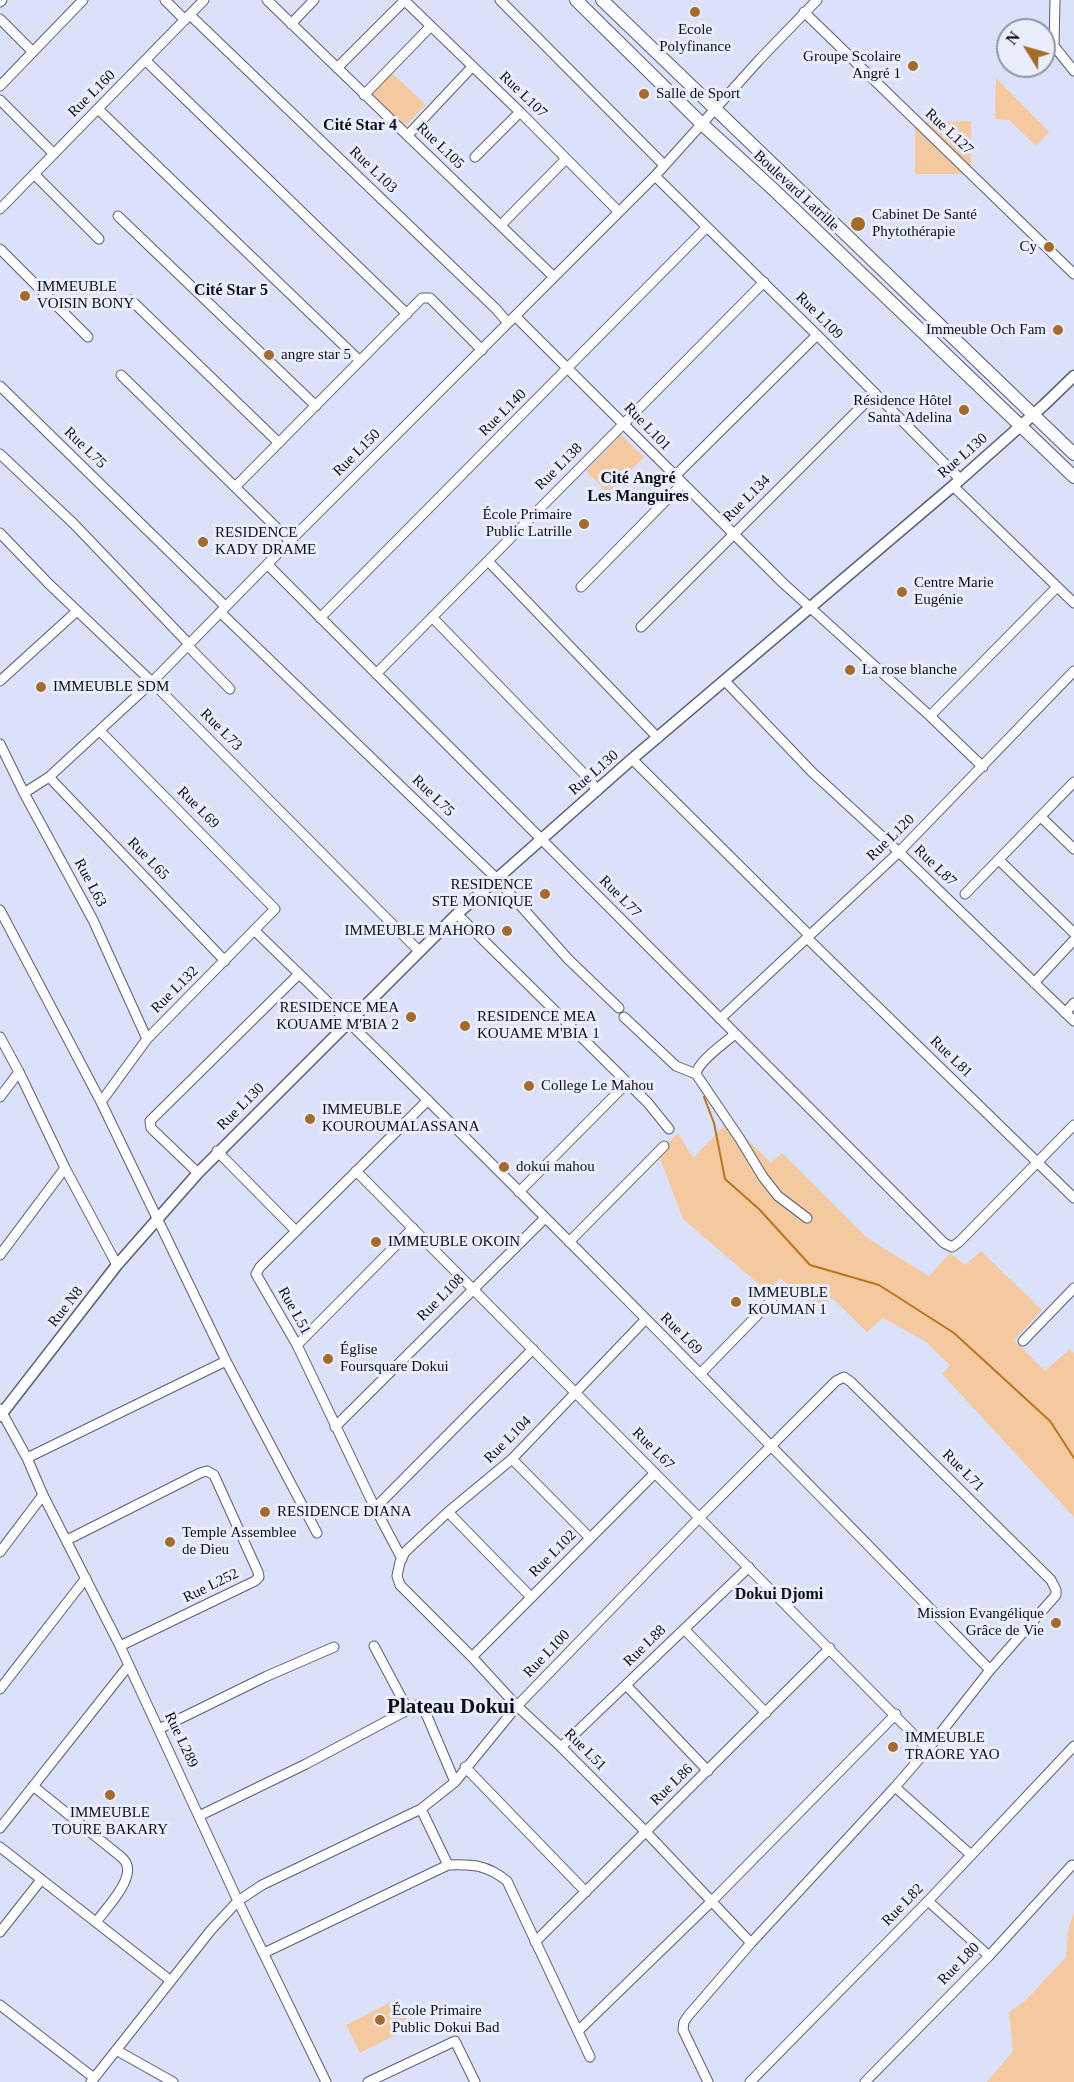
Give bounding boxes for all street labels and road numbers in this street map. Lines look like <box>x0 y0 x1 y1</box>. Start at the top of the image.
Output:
street label: Rue L160 <box>65 67 119 121</box>
street label: Rue L107 <box>495 68 551 122</box>
street label: Rue L127 <box>921 105 977 159</box>
street label: Rue L105 <box>412 119 468 173</box>
street label: Rue L103 <box>345 143 401 197</box>
street label: Boulevard Latrille <box>750 147 842 235</box>
street label: Rue L109 <box>792 289 846 343</box>
street label: Rue L140 <box>476 386 530 440</box>
street label: Rue L101 <box>620 399 674 455</box>
street label: Rue L75 <box>60 423 110 473</box>
street label: Rue L150 <box>330 426 384 480</box>
street label: Rue L130 <box>935 430 991 482</box>
street label: Rue L138 <box>532 440 586 494</box>
street label: Rue L134 <box>720 472 774 526</box>
street label: Rue L73 <box>196 705 246 755</box>
street label: Rue L130 <box>566 747 622 799</box>
street label: Rue L75 <box>408 771 458 821</box>
street label: Rue L69 <box>173 783 223 833</box>
street label: Rue L120 <box>863 811 919 865</box>
street label: Rue L65 <box>123 834 173 884</box>
street label: Rue L87 <box>910 841 960 891</box>
street label: Rue L63 <box>70 856 110 910</box>
street label: Rue L77 <box>595 872 645 922</box>
street label: Rue L132 <box>148 963 202 1017</box>
street label: Rue L81 <box>926 1032 976 1082</box>
street label: Rue L130 <box>214 1080 268 1134</box>
street label: Rue L108 <box>414 1271 468 1325</box>
street label: Rue N8 <box>45 1283 87 1331</box>
street label: Rue L51 <box>274 1284 314 1338</box>
street label: Rue L69 <box>656 1309 706 1359</box>
street label: Rue L104 <box>481 1413 535 1467</box>
street label: Rue L67 <box>628 1424 678 1474</box>
street label: Rue L71 <box>938 1446 988 1496</box>
street label: Rue L102 <box>526 1527 580 1581</box>
street label: Rue L252 <box>180 1565 242 1607</box>
street label: Rue L88 <box>620 1621 670 1671</box>
street label: Rue L100 <box>520 1626 574 1682</box>
street label: Rue L289 <box>160 1709 202 1771</box>
street label: Rue L51 <box>560 1725 610 1775</box>
street label: Rue L86 <box>647 1760 697 1810</box>
street label: Rue L82 <box>878 1880 928 1930</box>
street label: Rue L80 <box>934 1939 984 1989</box>

